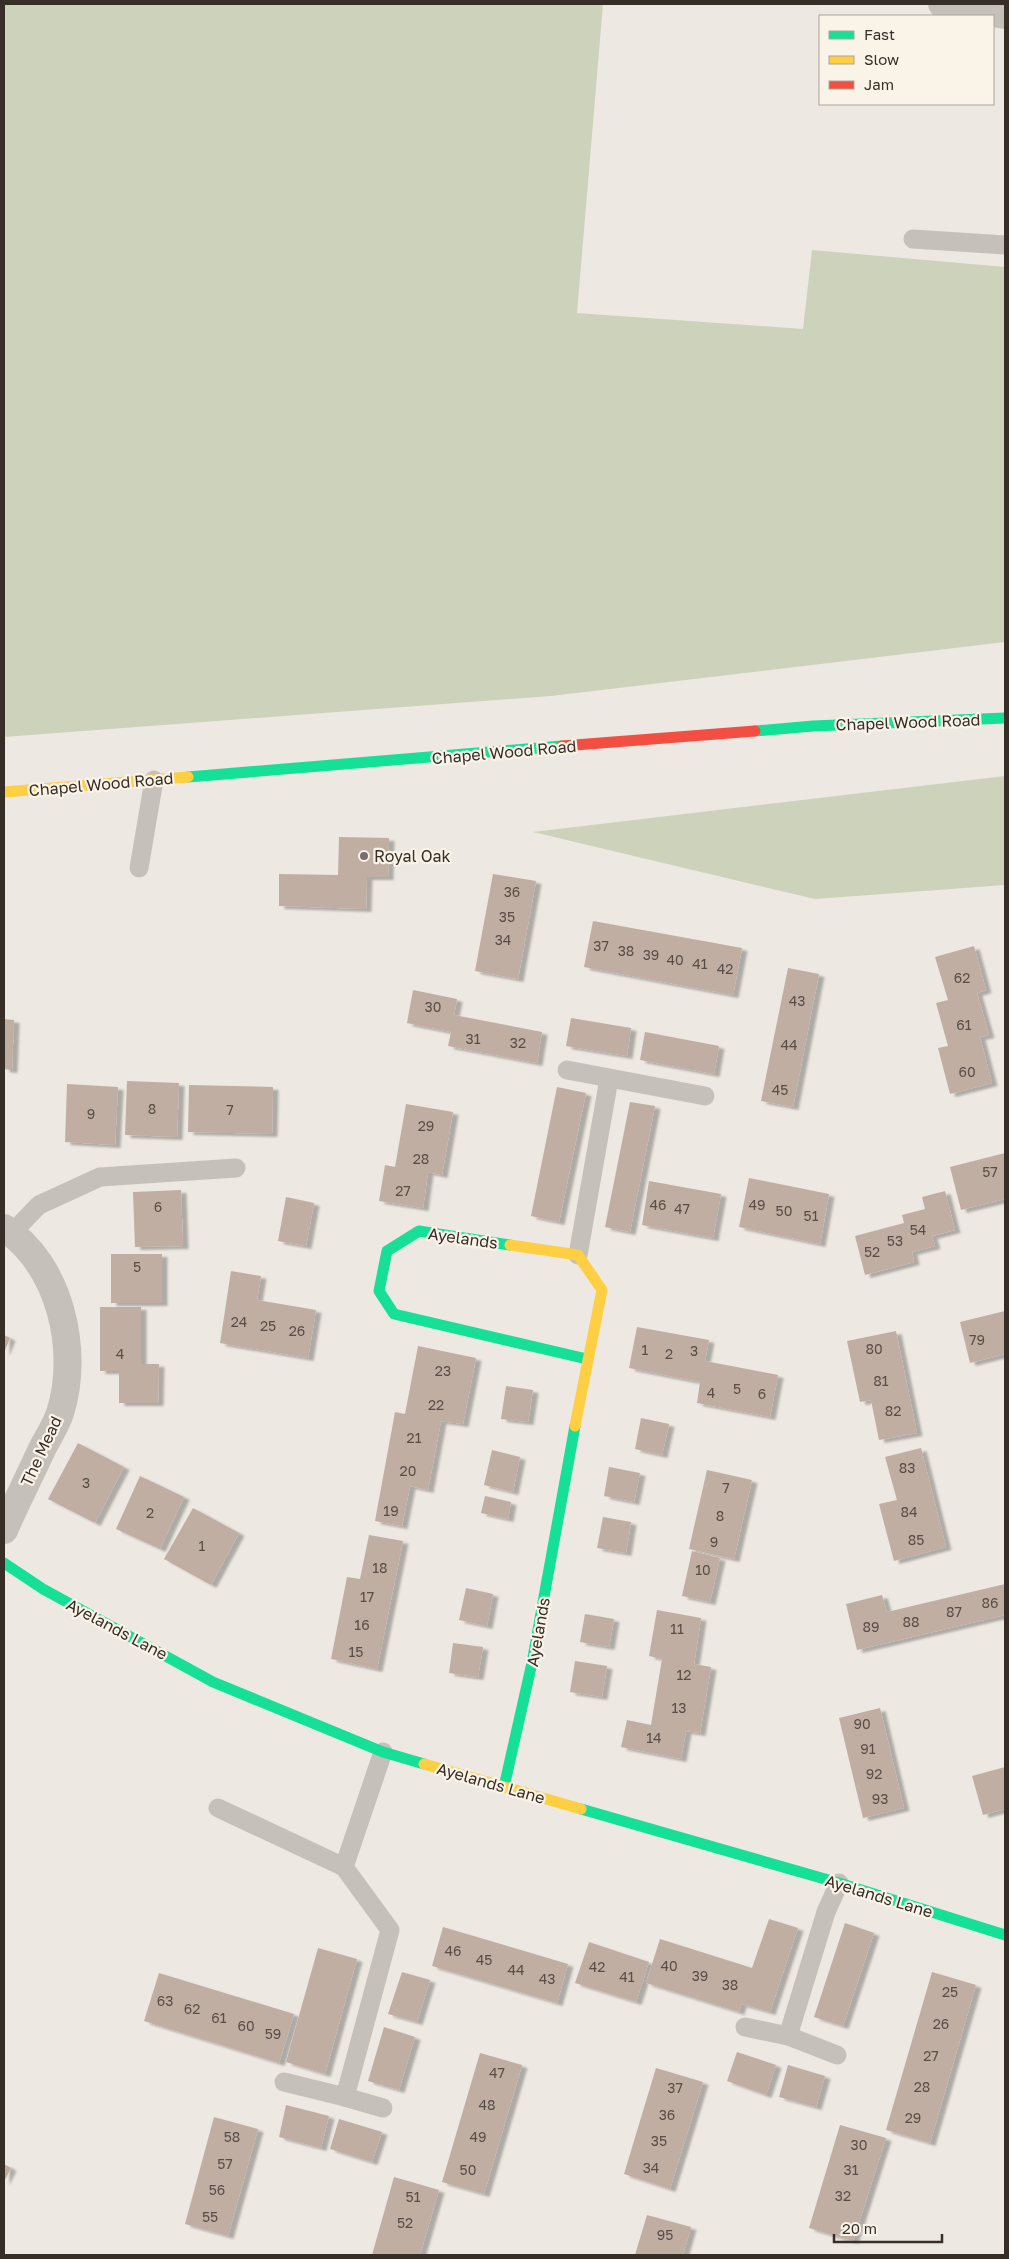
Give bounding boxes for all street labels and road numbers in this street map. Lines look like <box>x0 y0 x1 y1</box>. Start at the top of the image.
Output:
street label: Chapel Wood Road <box>835 709 981 735</box>
street label: Chapel Wood Road <box>431 736 577 768</box>
street label: Chapel Wood Road <box>28 768 174 800</box>
street label: Ayelands <box>427 1223 499 1253</box>
street label: The Mead <box>16 1413 66 1489</box>
street label: Ayelands Lane <box>63 1594 171 1664</box>
street label: Ayelands <box>522 1596 554 1668</box>
street label: Ayelands Lane <box>435 1758 547 1808</box>
street label: Ayelands Lane <box>823 1870 935 1922</box>

